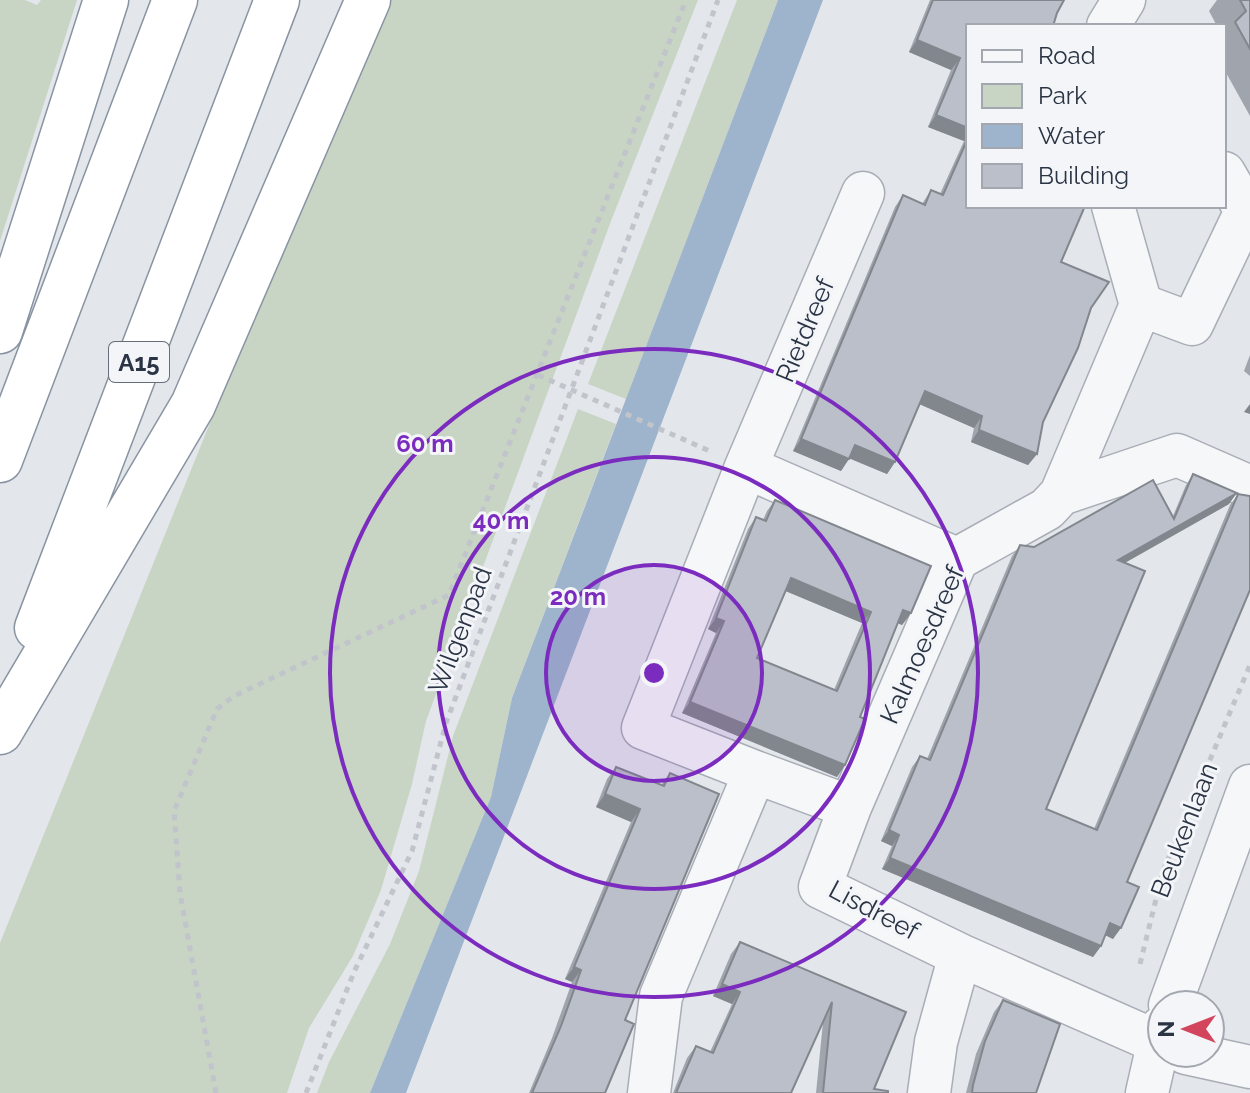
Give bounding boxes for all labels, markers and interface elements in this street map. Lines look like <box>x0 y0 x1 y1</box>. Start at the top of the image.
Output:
legend <box>966 24 1226 208</box>
text: Road <box>1038 41 1096 70</box>
text: Park <box>1038 81 1087 110</box>
text: Water <box>1038 121 1106 150</box>
text: Building <box>1038 161 1129 190</box>
street label: Rietdreef <box>770 272 841 386</box>
road number: A15 <box>109 342 169 382</box>
text: 60 m <box>396 429 454 458</box>
text: 40 m <box>473 506 529 535</box>
street label: Kalmoesdreef <box>874 560 971 728</box>
street label: Wilgenpad <box>422 563 498 697</box>
text: 20 m <box>550 582 606 611</box>
centre of rings <box>640 659 668 687</box>
street label: Beukenlaan <box>1145 758 1223 902</box>
street label: Lisdreef <box>824 874 925 947</box>
north arrow <box>1146 989 1226 1069</box>
text: N <box>1153 1021 1179 1037</box>

